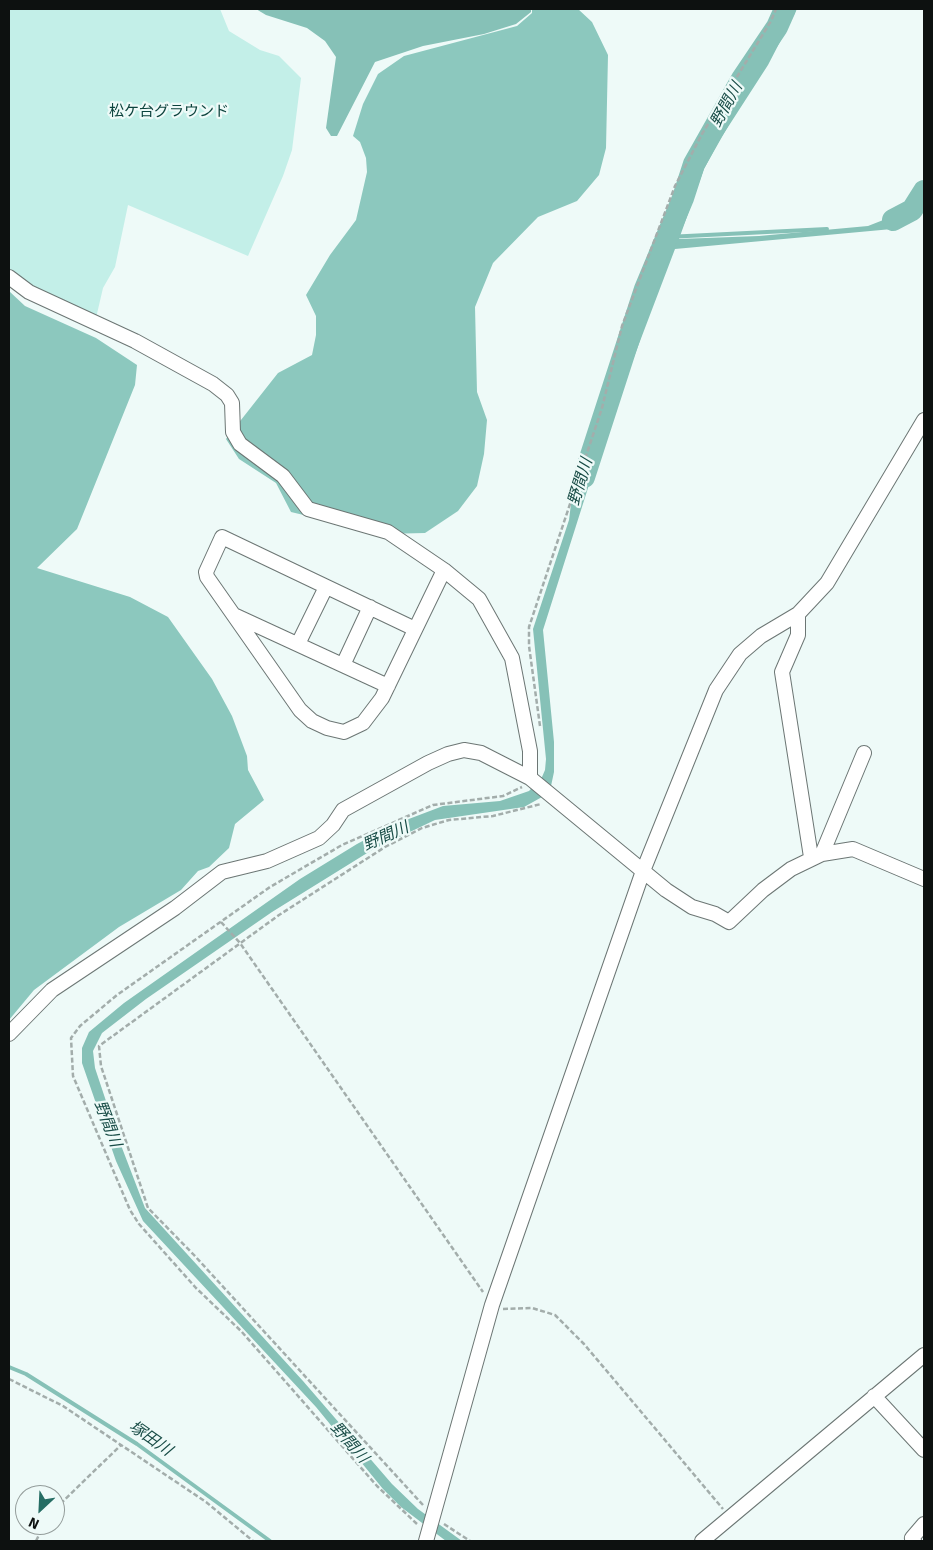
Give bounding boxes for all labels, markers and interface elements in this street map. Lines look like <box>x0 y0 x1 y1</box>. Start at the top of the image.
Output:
water label: 野間川 <box>707 79 747 131</box>
park label: 松ケ台グラウンド <box>109 103 229 121</box>
water label: 野間川 <box>565 456 597 508</box>
water label: 野間川 <box>360 818 412 856</box>
water label: 野間川 <box>89 1098 125 1150</box>
water label: 塚田川 <box>125 1417 175 1461</box>
water label: 野間川 <box>326 1419 372 1467</box>
north arrow <box>15 1485 65 1535</box>
text: N <box>26 1513 42 1533</box>

